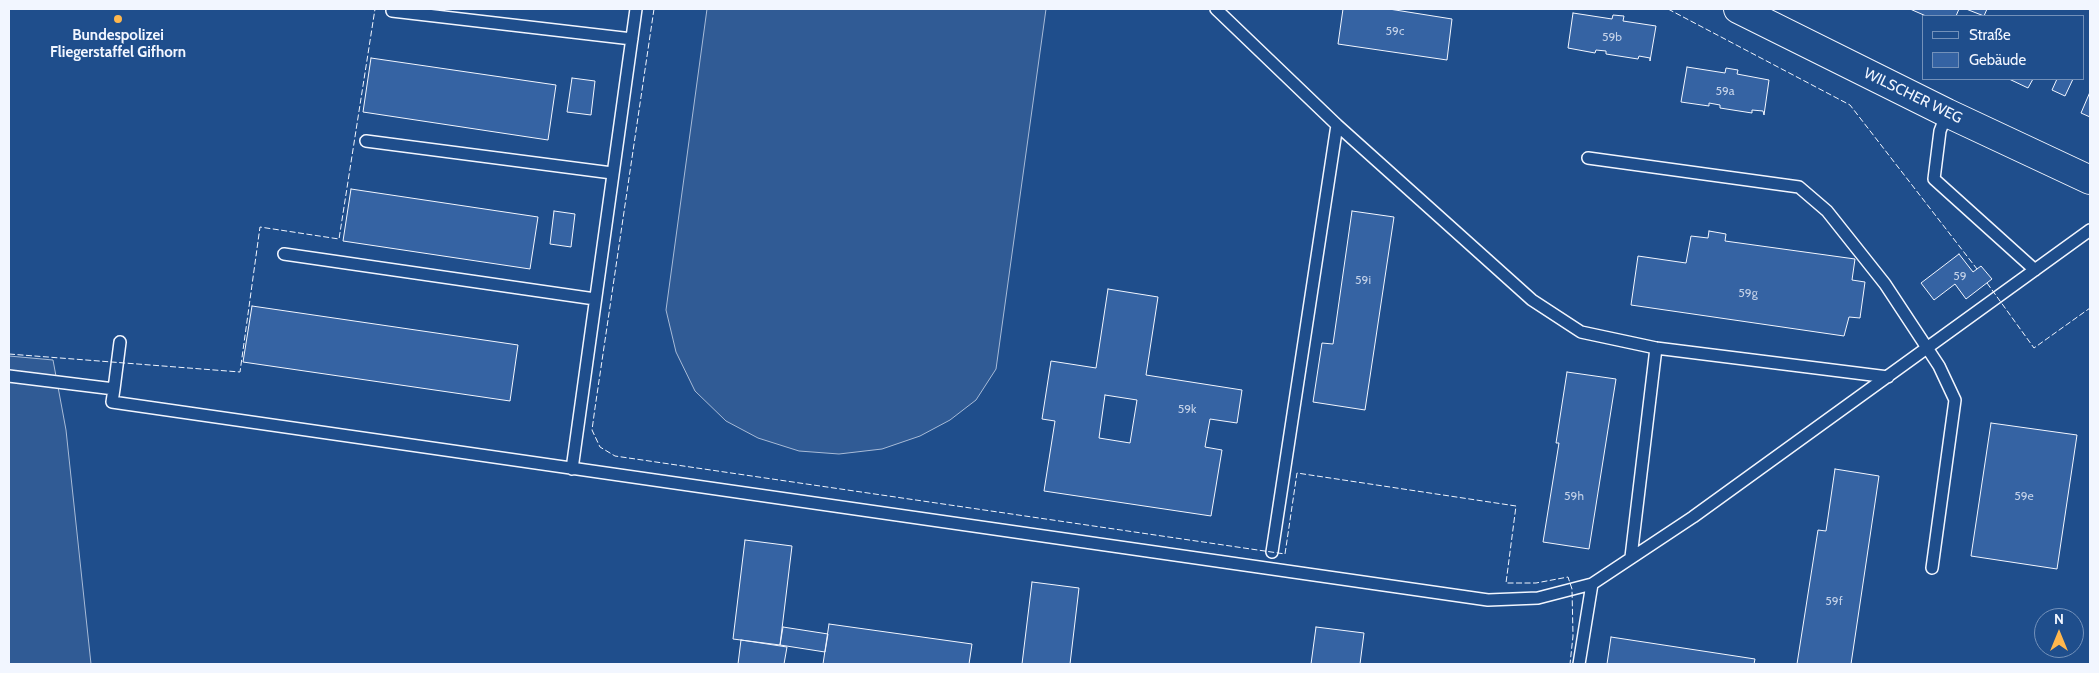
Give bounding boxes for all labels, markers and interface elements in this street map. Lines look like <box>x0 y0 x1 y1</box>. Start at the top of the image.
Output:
marker: Bundespolizei Fliegerstaffel Gifhorn <box>112 13 124 25</box>
legend <box>1922 15 2084 80</box>
house number: 59c <box>1386 24 1404 38</box>
text: Straße <box>1969 26 2011 44</box>
place label: Bundespolizei Fliegerstaffel Gifhorn <box>50 27 186 62</box>
house number: 59b <box>1602 30 1622 44</box>
text: Gebäude <box>1969 51 2026 69</box>
street label: WILSCHER WEG <box>1861 64 1965 128</box>
house number: 59a <box>1715 84 1735 98</box>
house number: 59 <box>1953 269 1967 283</box>
house number: 59i <box>1355 273 1371 287</box>
house number: 59g <box>1738 286 1758 300</box>
house number: 59k <box>1178 402 1196 416</box>
house number: 59h <box>1564 489 1584 503</box>
house number: 59e <box>2014 489 2034 503</box>
house number: 59f <box>1825 594 1843 608</box>
north arrow <box>2034 608 2084 658</box>
text: N <box>2054 610 2064 628</box>

